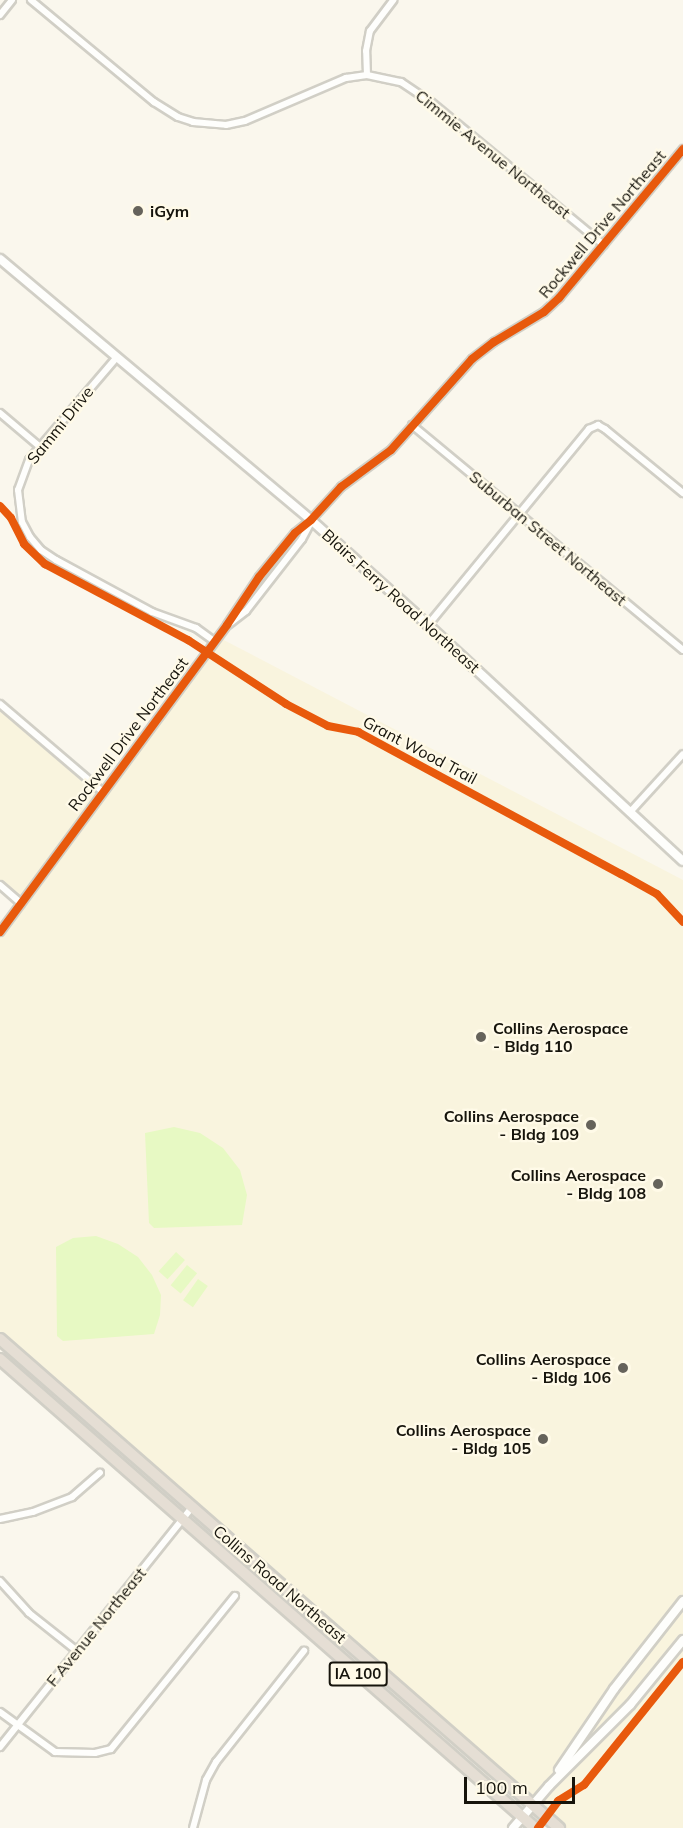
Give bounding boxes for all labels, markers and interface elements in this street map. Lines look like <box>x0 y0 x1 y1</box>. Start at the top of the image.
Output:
street label: Cimmie Avenue Northeast <box>412 86 574 222</box>
street label: Rockwell Drive Northeast <box>535 146 669 302</box>
place label: iGym <box>150 201 189 221</box>
marker: iGym <box>131 204 145 218</box>
street label: Sammi Drive <box>23 382 97 468</box>
street label: Suburban Street Northeast <box>466 467 630 609</box>
street label: Blairs Ferry Road Northeast <box>318 525 484 677</box>
street label: Rockwell Drive Northeast <box>64 654 192 814</box>
street label: Grant Wood Trail <box>360 712 480 788</box>
place label: Collins Aerospace - Bldg 110 <box>493 1018 628 1056</box>
marker: Collins Aerospace - Bldg 110 <box>474 1030 488 1044</box>
place label: Collins Aerospace - Bldg 109 <box>444 1106 579 1144</box>
marker: Collins Aerospace - Bldg 109 <box>584 1118 598 1132</box>
place label: Collins Aerospace - Bldg 108 <box>511 1165 646 1203</box>
marker: Collins Aerospace - Bldg 108 <box>651 1177 665 1191</box>
place label: Collins Aerospace - Bldg 106 <box>476 1349 611 1387</box>
marker: Collins Aerospace - Bldg 106 <box>616 1361 630 1375</box>
place label: Collins Aerospace - Bldg 105 <box>396 1420 531 1458</box>
marker: Collins Aerospace - Bldg 105 <box>536 1432 550 1446</box>
street label: Collins Road Northeast <box>210 1521 350 1647</box>
street label: F Avenue Northeast <box>42 1564 150 1690</box>
road number: IA 100 <box>328 1662 388 1686</box>
scale bar <box>467 1765 578 1803</box>
text: 100 m <box>475 1776 528 1799</box>

